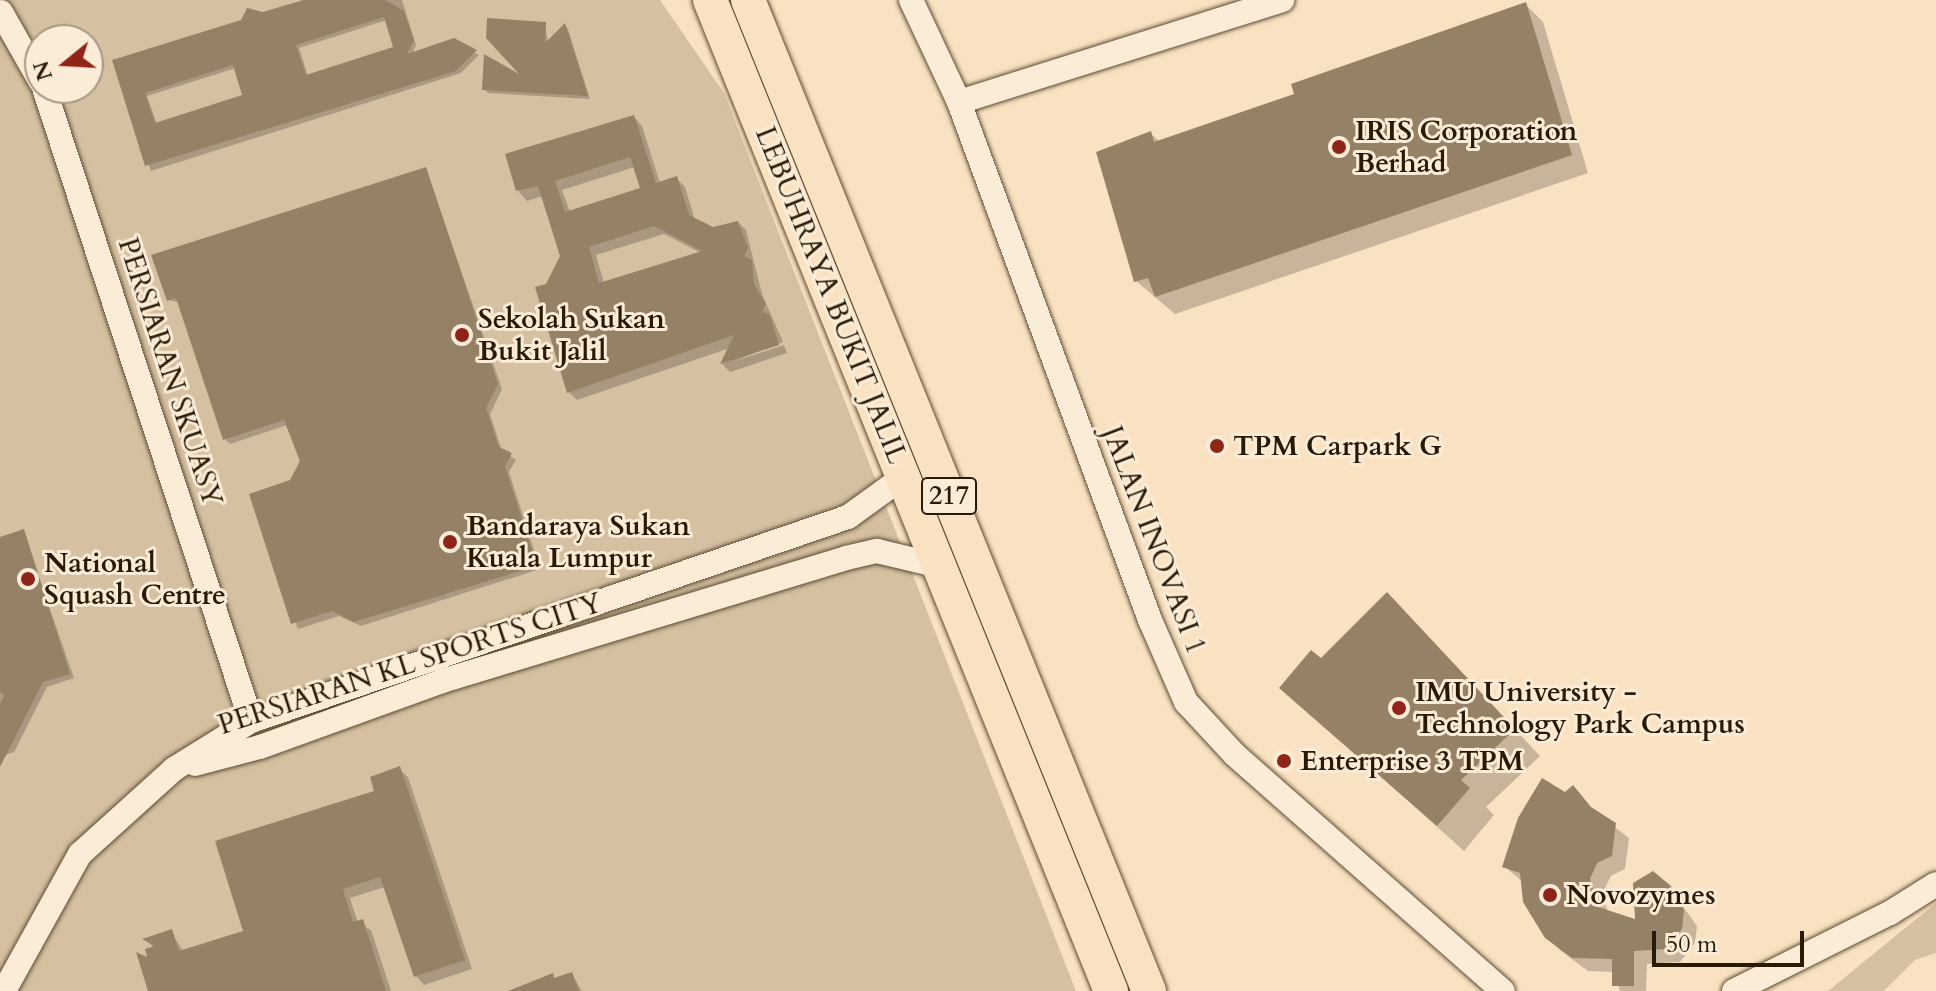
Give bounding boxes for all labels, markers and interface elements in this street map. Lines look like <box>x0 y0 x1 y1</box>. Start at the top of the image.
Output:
north arrow <box>24 24 104 104</box>
text: N <box>26 57 60 85</box>
place label: IRIS Corporation Berhad <box>1355 114 1578 180</box>
street label: LEBUHRAYA BUKIT JALIL <box>748 122 914 468</box>
marker: IRIS Corporation Berhad <box>1330 138 1348 156</box>
street label: PERSIARAN SKUASY <box>111 234 229 510</box>
place label: Sekolah Sukan Bukit Jalil <box>478 302 665 368</box>
marker: Sekolah Sukan Bukit Jalil <box>453 326 471 344</box>
street label: JALAN INOVASI 1 <box>1095 421 1213 659</box>
place label: TPM Carpark G <box>1233 429 1442 463</box>
marker: TPM Carpark G <box>1208 437 1226 455</box>
road number: 217 <box>921 474 977 518</box>
place label: Bandaraya Sukan Kuala Lumpur <box>466 509 690 575</box>
marker: Bandaraya Sukan Kuala Lumpur <box>441 533 459 551</box>
place label: National Squash Centre <box>44 546 226 612</box>
marker: National Squash Centre <box>19 570 37 588</box>
street label: PERSIARAN KL SPORTS CITY <box>214 586 606 742</box>
place label: IMU University - Technology Park Campus <box>1415 675 1745 741</box>
marker: IMU University - Technology Park Campus <box>1390 699 1408 717</box>
place label: Enterprise 3 TPM <box>1300 744 1524 778</box>
marker: Enterprise 3 TPM <box>1275 752 1293 770</box>
place label: Novozymes <box>1566 878 1716 912</box>
marker: Novozymes <box>1541 886 1559 904</box>
scale bar <box>1656 915 1808 965</box>
text: 50 m <box>1666 928 1717 961</box>

